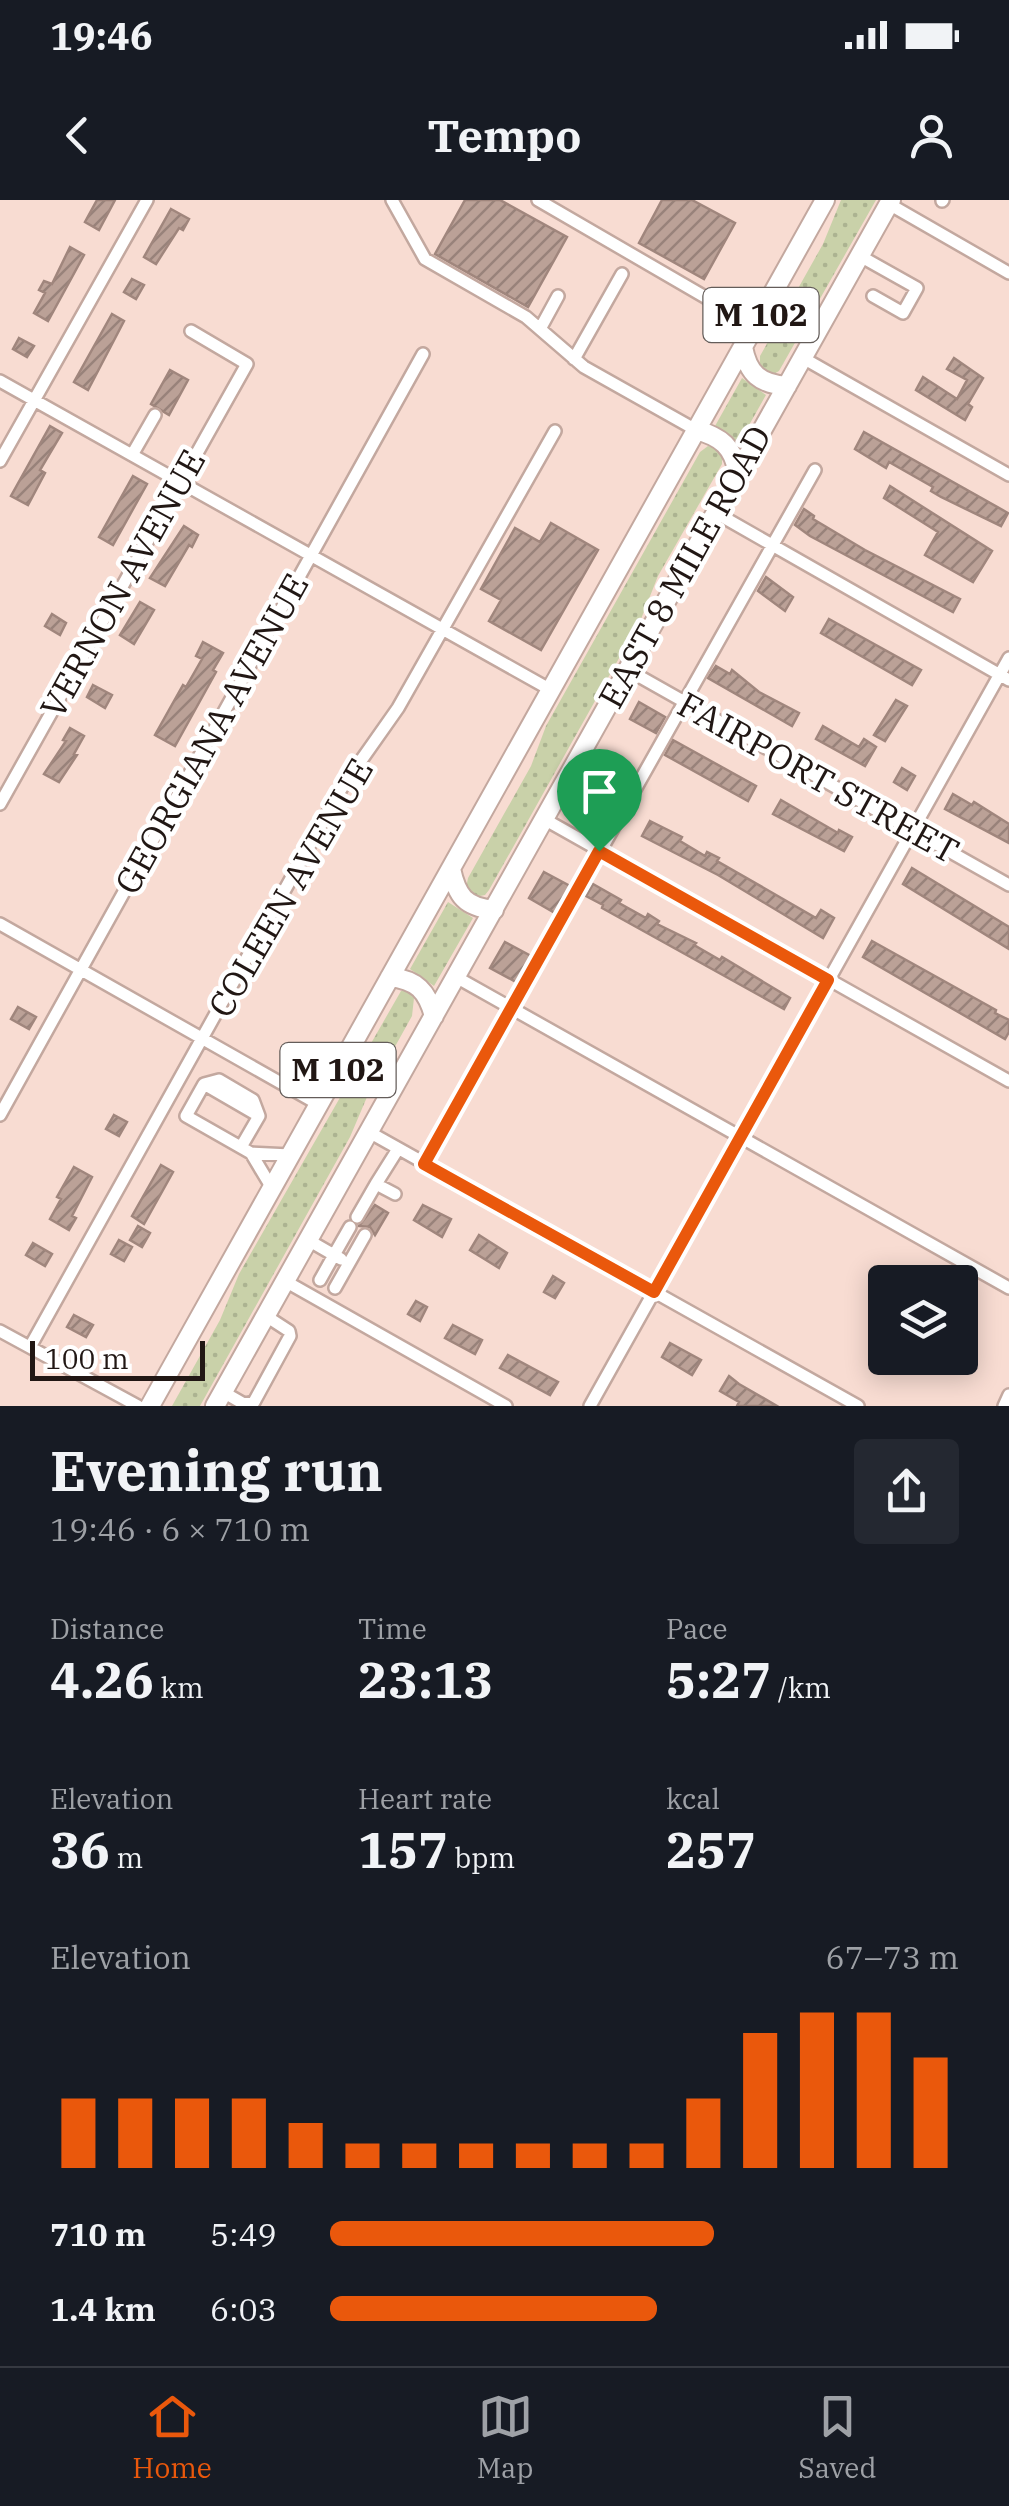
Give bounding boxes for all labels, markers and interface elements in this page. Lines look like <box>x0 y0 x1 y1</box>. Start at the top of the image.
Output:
text: 19:46 <box>50 11 153 60</box>
text: Tempo <box>428 106 582 164</box>
icon: back <box>50 108 105 163</box>
icon: person <box>904 108 959 163</box>
road number: M 102 <box>704 288 818 342</box>
street label: EAST 8 MILE ROAD <box>587 417 781 716</box>
street label: VERNON AVENUE <box>29 441 215 726</box>
street label: GEORGIANA AVENUE <box>104 565 318 902</box>
street label: FAIRPORT STREET <box>670 681 967 873</box>
pin <box>557 749 642 852</box>
street label: COLEEN AVENUE <box>197 750 383 1025</box>
icon: arrive <box>572 764 627 819</box>
road number: M 102 <box>280 1043 396 1097</box>
map controls <box>868 1265 978 1375</box>
button: layers <box>868 1265 978 1375</box>
scale bar <box>30 1336 205 1380</box>
text: 100 m <box>45 1340 129 1377</box>
text: Evening run <box>50 1435 383 1506</box>
button: share <box>854 1439 959 1544</box>
text: 19:46 · 6 × 710 m <box>50 1508 310 1550</box>
text: Distance <box>50 1610 164 1647</box>
text: Time <box>358 1610 427 1647</box>
text: Pace <box>666 1610 728 1647</box>
text: 4.26 <box>50 1647 154 1712</box>
text: 23:13 <box>358 1647 493 1712</box>
text: 5:27 <box>666 1647 771 1712</box>
text: km <box>154 1669 204 1706</box>
text: /km <box>771 1669 831 1706</box>
text: Elevation <box>50 1780 173 1817</box>
text: Heart rate <box>358 1780 492 1817</box>
text: kcal <box>666 1780 720 1817</box>
text: 36 <box>50 1817 110 1882</box>
text: 157 <box>358 1817 448 1882</box>
text: 257 <box>666 1817 756 1882</box>
text: m <box>110 1839 143 1876</box>
text: bpm <box>448 1839 515 1876</box>
text: Elevation <box>50 1936 191 1978</box>
text: 67–73 m <box>825 1936 959 1978</box>
text: 710 m <box>50 2213 146 2255</box>
text: 5:49 <box>210 2213 277 2255</box>
text: 1.4 km <box>50 2288 156 2330</box>
text: 6:03 <box>210 2288 277 2330</box>
tab: Home <box>132 2389 212 2486</box>
tab: Map <box>477 2389 534 2486</box>
tab: Saved <box>798 2389 877 2486</box>

